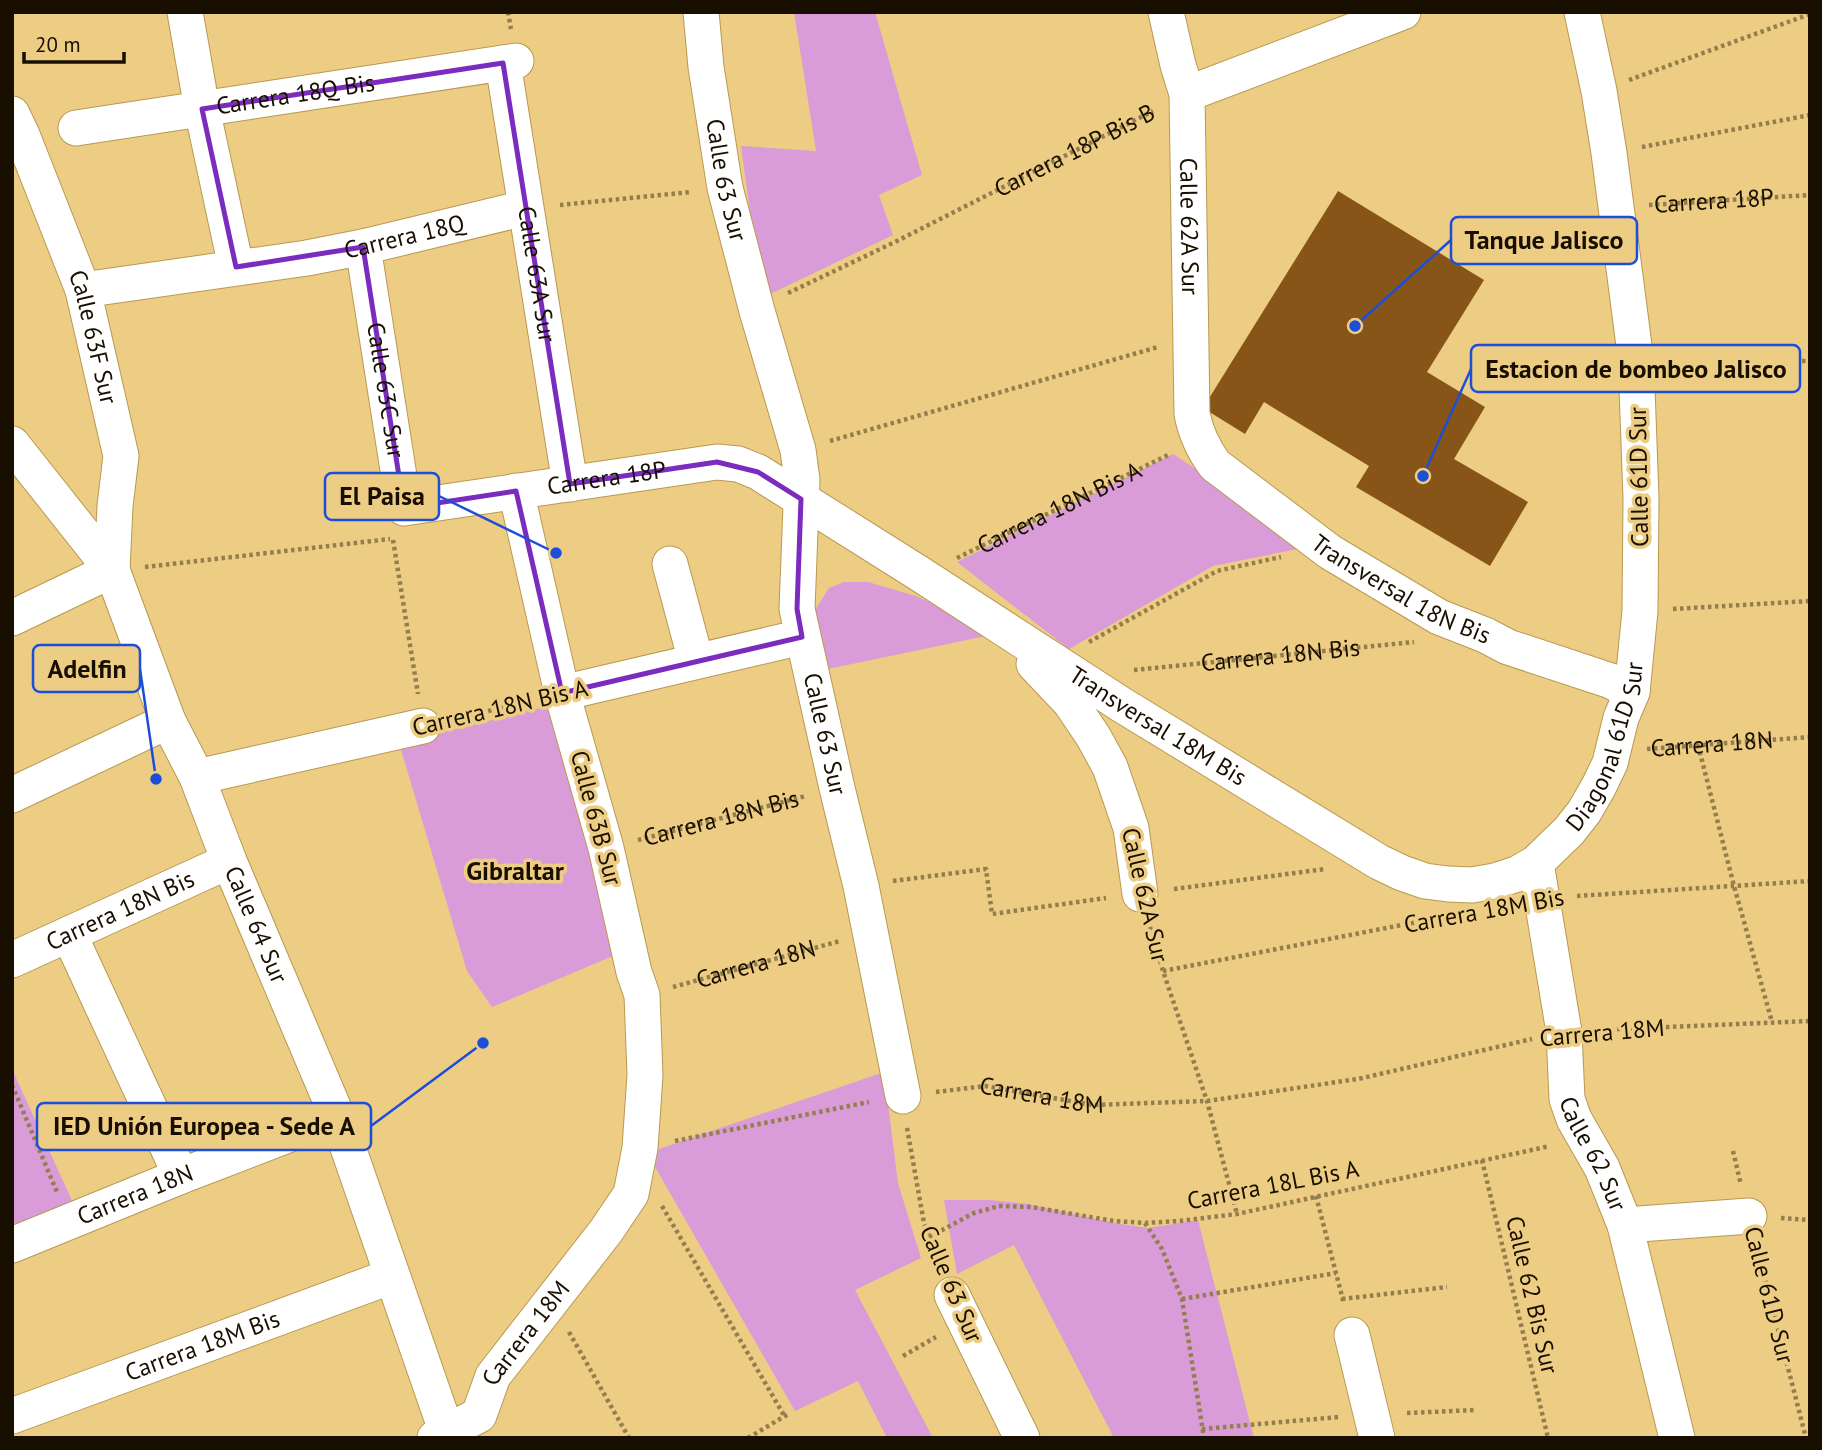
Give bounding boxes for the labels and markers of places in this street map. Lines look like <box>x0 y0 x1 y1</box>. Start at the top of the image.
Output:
callout: Tanque Jalisco <box>1451 217 1637 264</box>
callout: Estacion de bombeo Jalisco <box>1471 345 1800 392</box>
callout: El Paisa <box>325 473 439 520</box>
callout: Adelfin <box>33 645 140 692</box>
callout: IED Unión Europea - Sede A <box>37 1103 371 1150</box>

